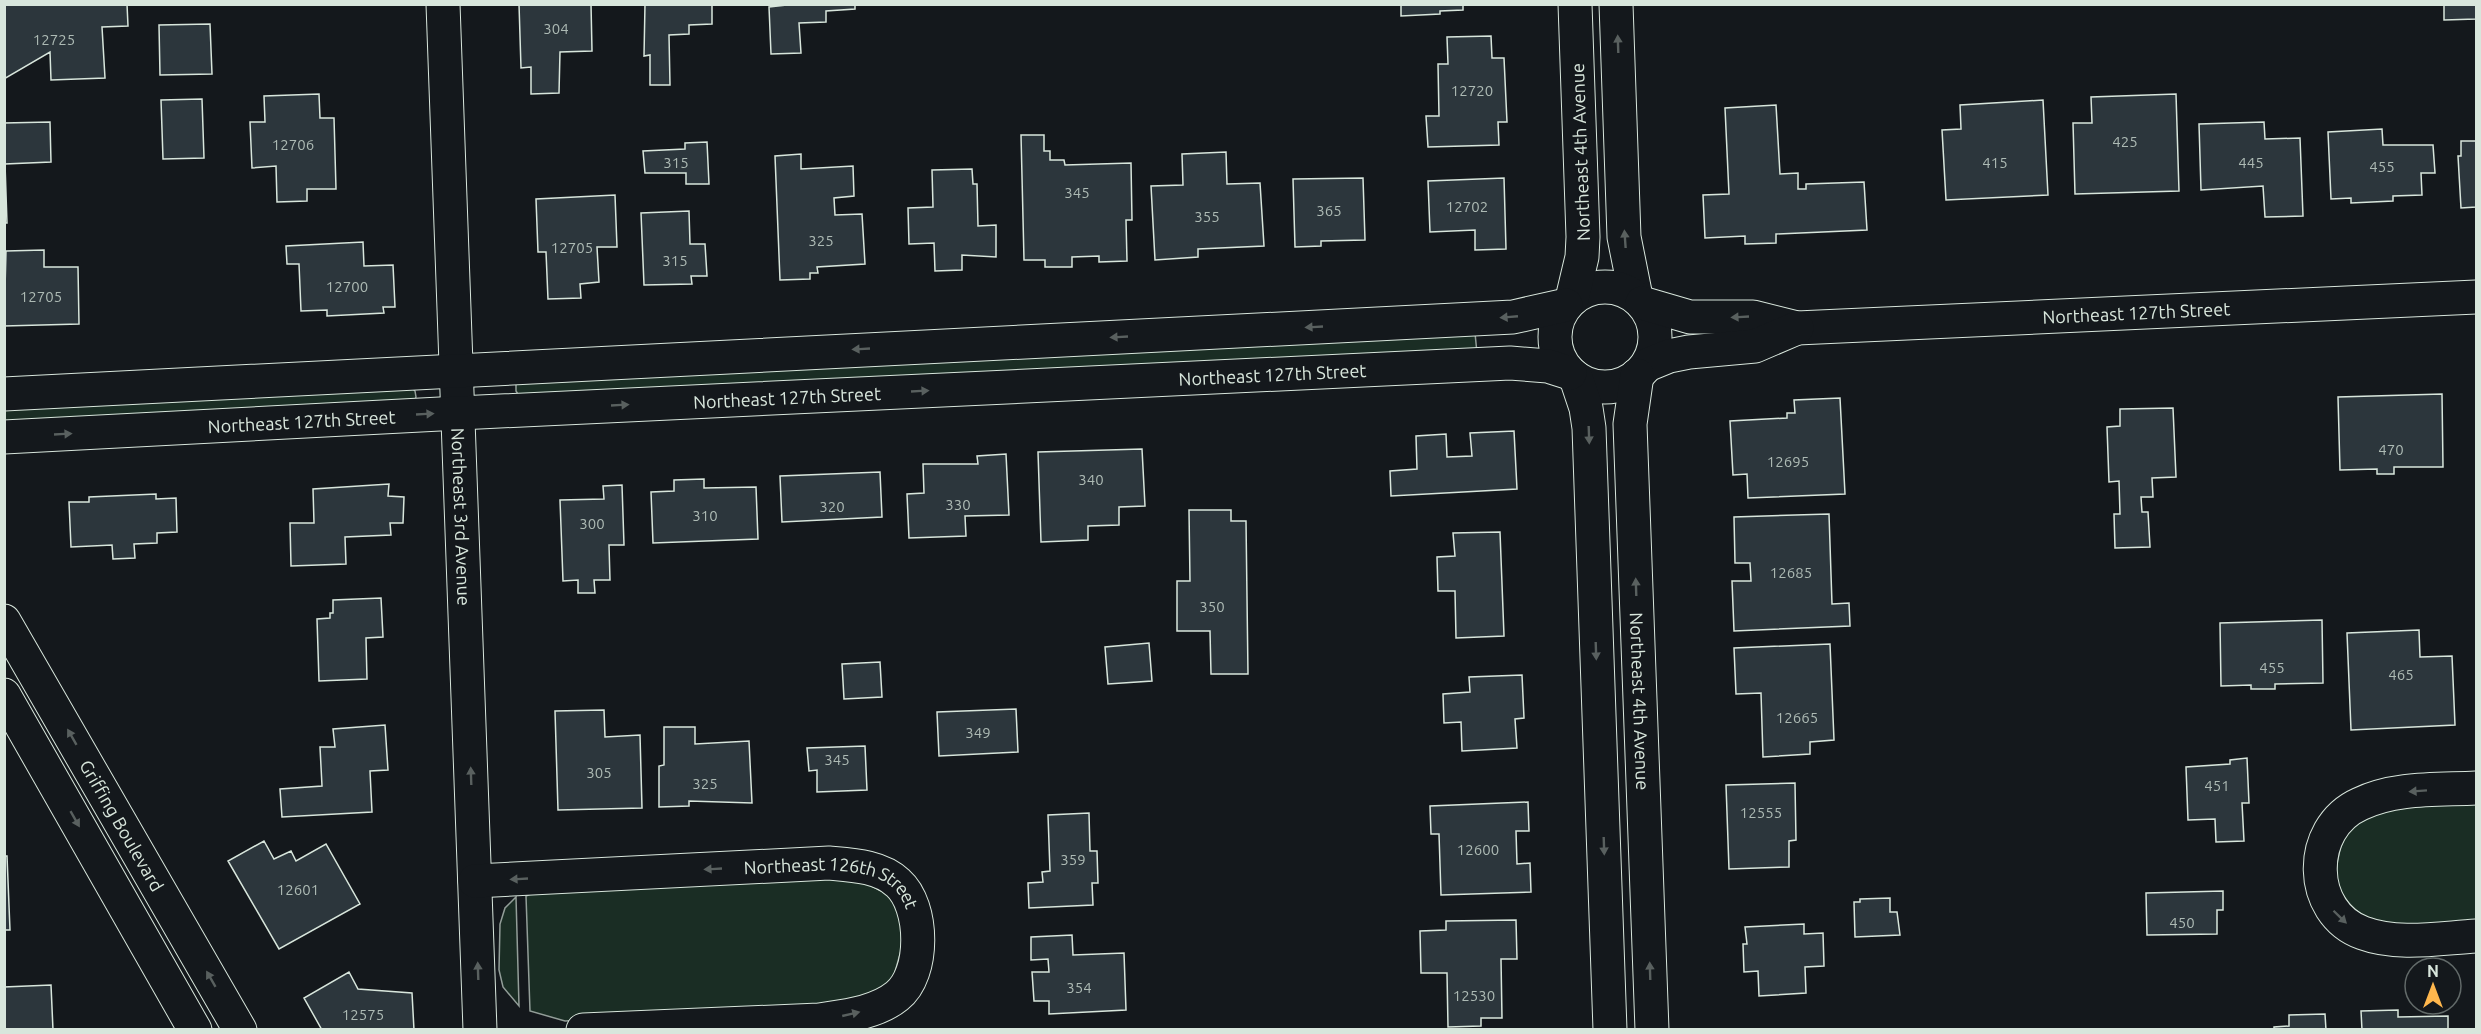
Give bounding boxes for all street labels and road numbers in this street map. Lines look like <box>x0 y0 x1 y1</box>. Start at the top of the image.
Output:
street label: Northeast 4th Avenue <box>1567 63 1593 241</box>
street label: Northeast 127th Street <box>2042 298 2231 327</box>
street label: Northeast 127th Street <box>1178 360 1367 389</box>
street label: Northeast 127th Street <box>693 383 881 412</box>
street label: Northeast 127th Street <box>207 406 396 436</box>
street label: Northeast 3rd Avenue <box>448 427 475 606</box>
street label: Northeast 4th Avenue <box>1627 612 1653 791</box>
street label: Griffing Boulevard <box>76 756 168 895</box>
street label: Northeast 126th Street <box>743 853 922 911</box>

